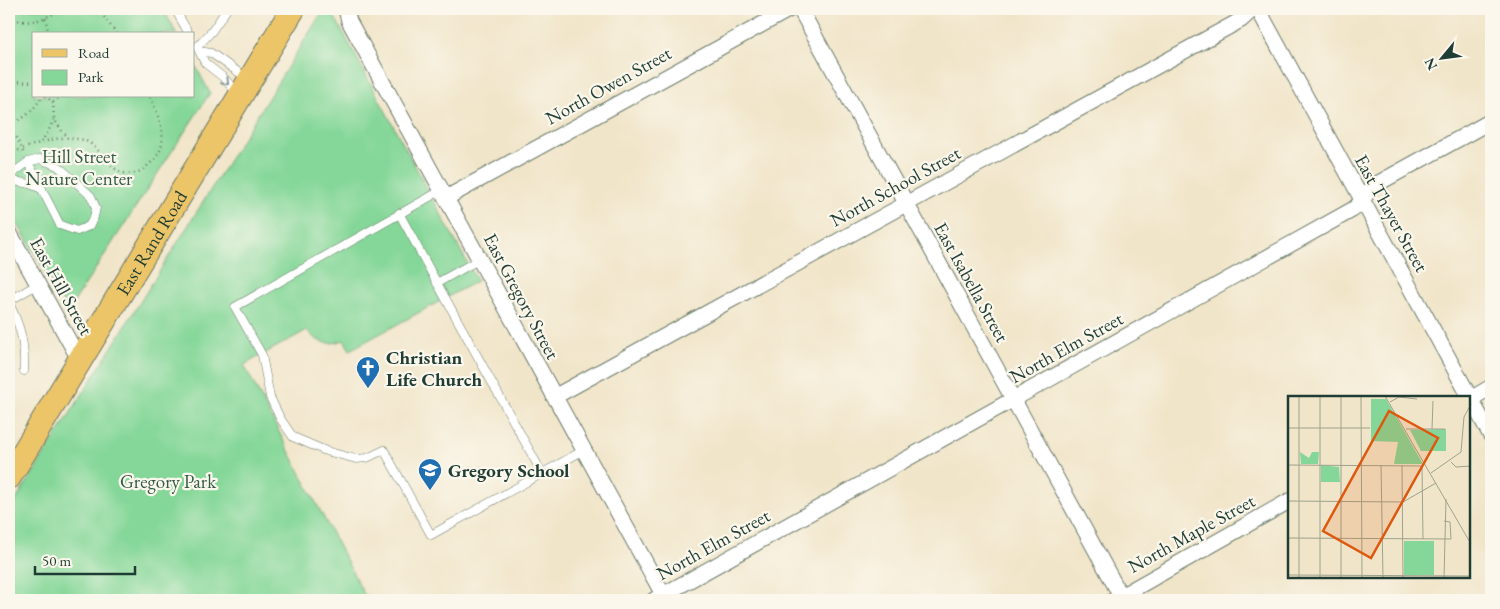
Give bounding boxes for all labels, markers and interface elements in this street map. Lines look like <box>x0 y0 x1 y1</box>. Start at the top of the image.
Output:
legend <box>32 32 195 98</box>
north arrow <box>1418 32 1468 82</box>
street label: North Owen Street <box>541 40 676 130</box>
text: Road <box>78 43 110 62</box>
text: N <box>1420 54 1441 74</box>
text: Park <box>78 67 105 86</box>
one-way arrow <box>221 76 230 85</box>
street label: North School Street <box>826 140 965 233</box>
park label: Hill Street Nature Center <box>26 144 133 191</box>
street label: East Thayer Street <box>1349 150 1434 277</box>
street label: East Rand Road <box>110 186 193 300</box>
street label: East Isabella Street <box>928 218 1015 347</box>
street label: East Gregory Street <box>478 229 565 364</box>
street label: East Hill Street <box>24 233 99 340</box>
street label: North Elm Street <box>1005 306 1127 389</box>
place label: Christian Life Church <box>386 345 482 392</box>
church icon: Christian Life Church <box>355 355 381 389</box>
inset map <box>1288 396 1470 579</box>
school or university icon: Gregory School <box>417 457 443 491</box>
place label: Gregory School <box>448 458 570 483</box>
park label: Gregory Park <box>120 469 217 494</box>
street label: North Maple Street <box>1123 488 1259 579</box>
street label: North Elm Street <box>652 503 774 586</box>
scale bar <box>35 544 135 576</box>
text: 50 m <box>42 551 71 570</box>

